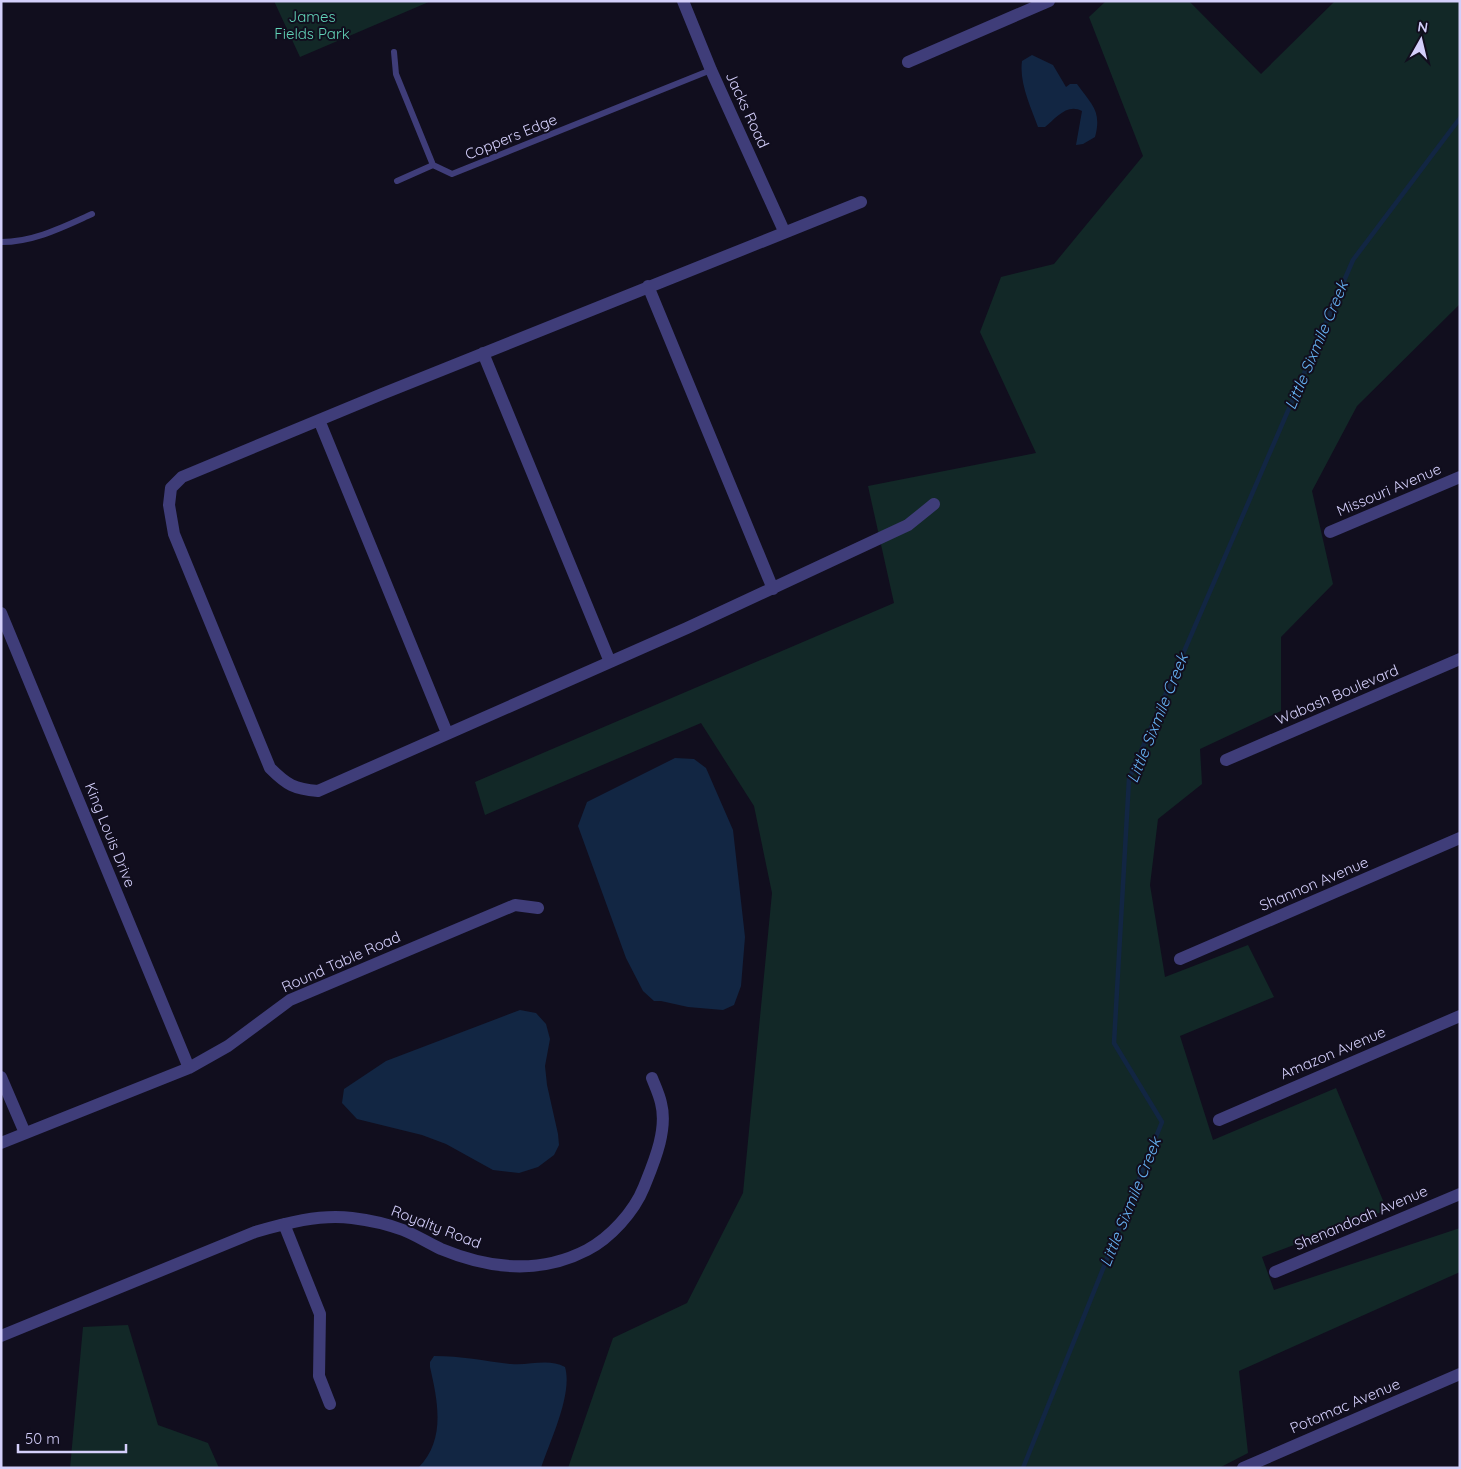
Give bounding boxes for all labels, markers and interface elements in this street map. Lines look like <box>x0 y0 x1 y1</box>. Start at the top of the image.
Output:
park label: James Fields Park <box>274 7 350 43</box>
north arrow <box>1396 15 1446 65</box>
text: N <box>1416 17 1429 37</box>
street label: Jacks Road <box>722 69 773 151</box>
street label: Coppers Edge <box>462 109 560 164</box>
water label: Little Sixmile Creek <box>1280 276 1353 412</box>
street label: Missouri Avenue <box>1334 459 1444 520</box>
water label: Little Sixmile Creek <box>1122 649 1193 786</box>
street label: Wabash Boulevard <box>1272 660 1401 729</box>
street label: King Louis Drive <box>81 780 140 890</box>
street label: Shannon Avenue <box>1256 852 1371 915</box>
street label: Round Table Road <box>278 927 403 996</box>
street label: Amazon Avenue <box>1277 1022 1388 1083</box>
water label: Little Sixmile Creek <box>1095 1133 1166 1270</box>
street label: Shenandoah Avenue <box>1291 1181 1430 1254</box>
street label: Royalty Road <box>388 1201 484 1252</box>
street label: Potomac Avenue <box>1287 1374 1403 1437</box>
scale bar <box>18 1422 125 1454</box>
text: 50 m <box>25 1429 60 1448</box>

